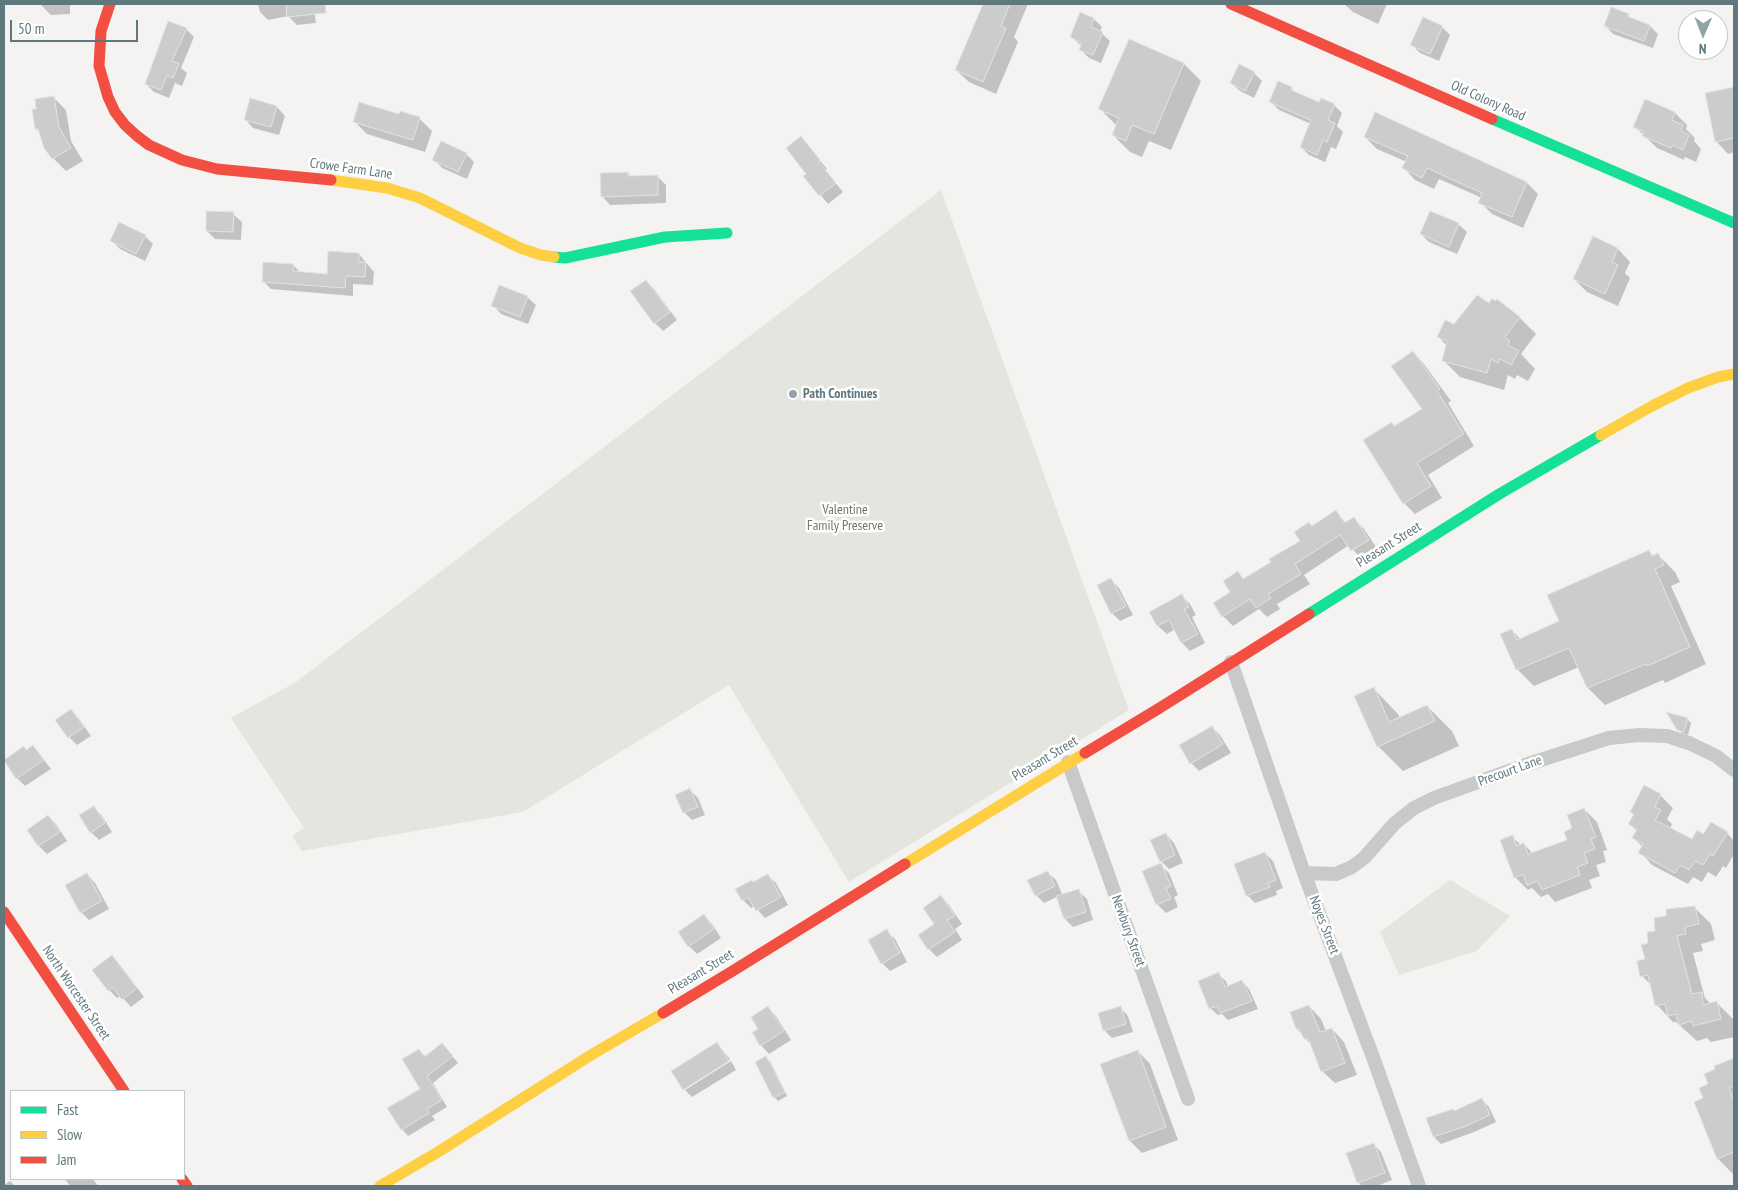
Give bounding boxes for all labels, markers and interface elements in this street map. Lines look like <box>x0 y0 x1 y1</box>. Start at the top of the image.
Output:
scale bar <box>12 10 140 42</box>
north arrow <box>1678 10 1728 60</box>
text: 50 m <box>18 19 44 38</box>
text: N <box>1699 40 1707 58</box>
street label: Old Colony Road <box>1448 77 1528 125</box>
street label: Crowe Farm Lane <box>309 155 393 183</box>
place label: Path Continues <box>803 386 878 402</box>
marker: Path Continues <box>787 388 799 400</box>
park label: Valentine Family Preserve <box>807 502 883 534</box>
street label: Pleasant Street <box>1353 518 1425 572</box>
street label: Pleasant Street <box>1009 733 1081 785</box>
street label: Precourt Lane <box>1476 752 1544 790</box>
street label: Newbury Street <box>1107 893 1149 969</box>
street label: Noyes Street <box>1305 893 1343 957</box>
street label: North Worcester Street <box>38 943 114 1043</box>
street label: Pleasant Street <box>665 946 737 998</box>
legend <box>10 1090 185 1180</box>
text: Fast <box>57 1100 78 1119</box>
text: Slow <box>57 1125 82 1144</box>
text: Jam <box>57 1150 76 1169</box>

